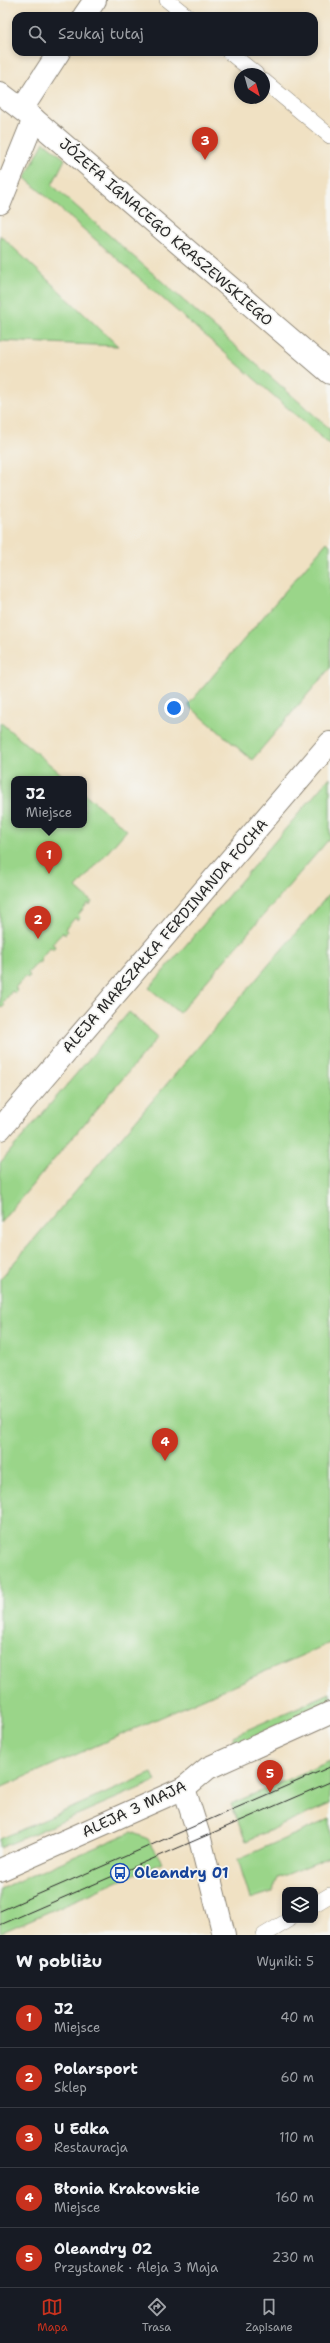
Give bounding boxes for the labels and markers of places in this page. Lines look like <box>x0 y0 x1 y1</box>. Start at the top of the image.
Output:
pin: 3 <box>192 127 218 160</box>
pin: 1 <box>36 841 62 874</box>
pin: 2 <box>25 906 51 939</box>
pin: 4 <box>152 1428 178 1461</box>
pin: 5 <box>257 1760 283 1793</box>
bus stop icon: Oleandry 01 <box>109 1862 131 1884</box>
place label: Oleandry 01 <box>134 1863 229 1883</box>

